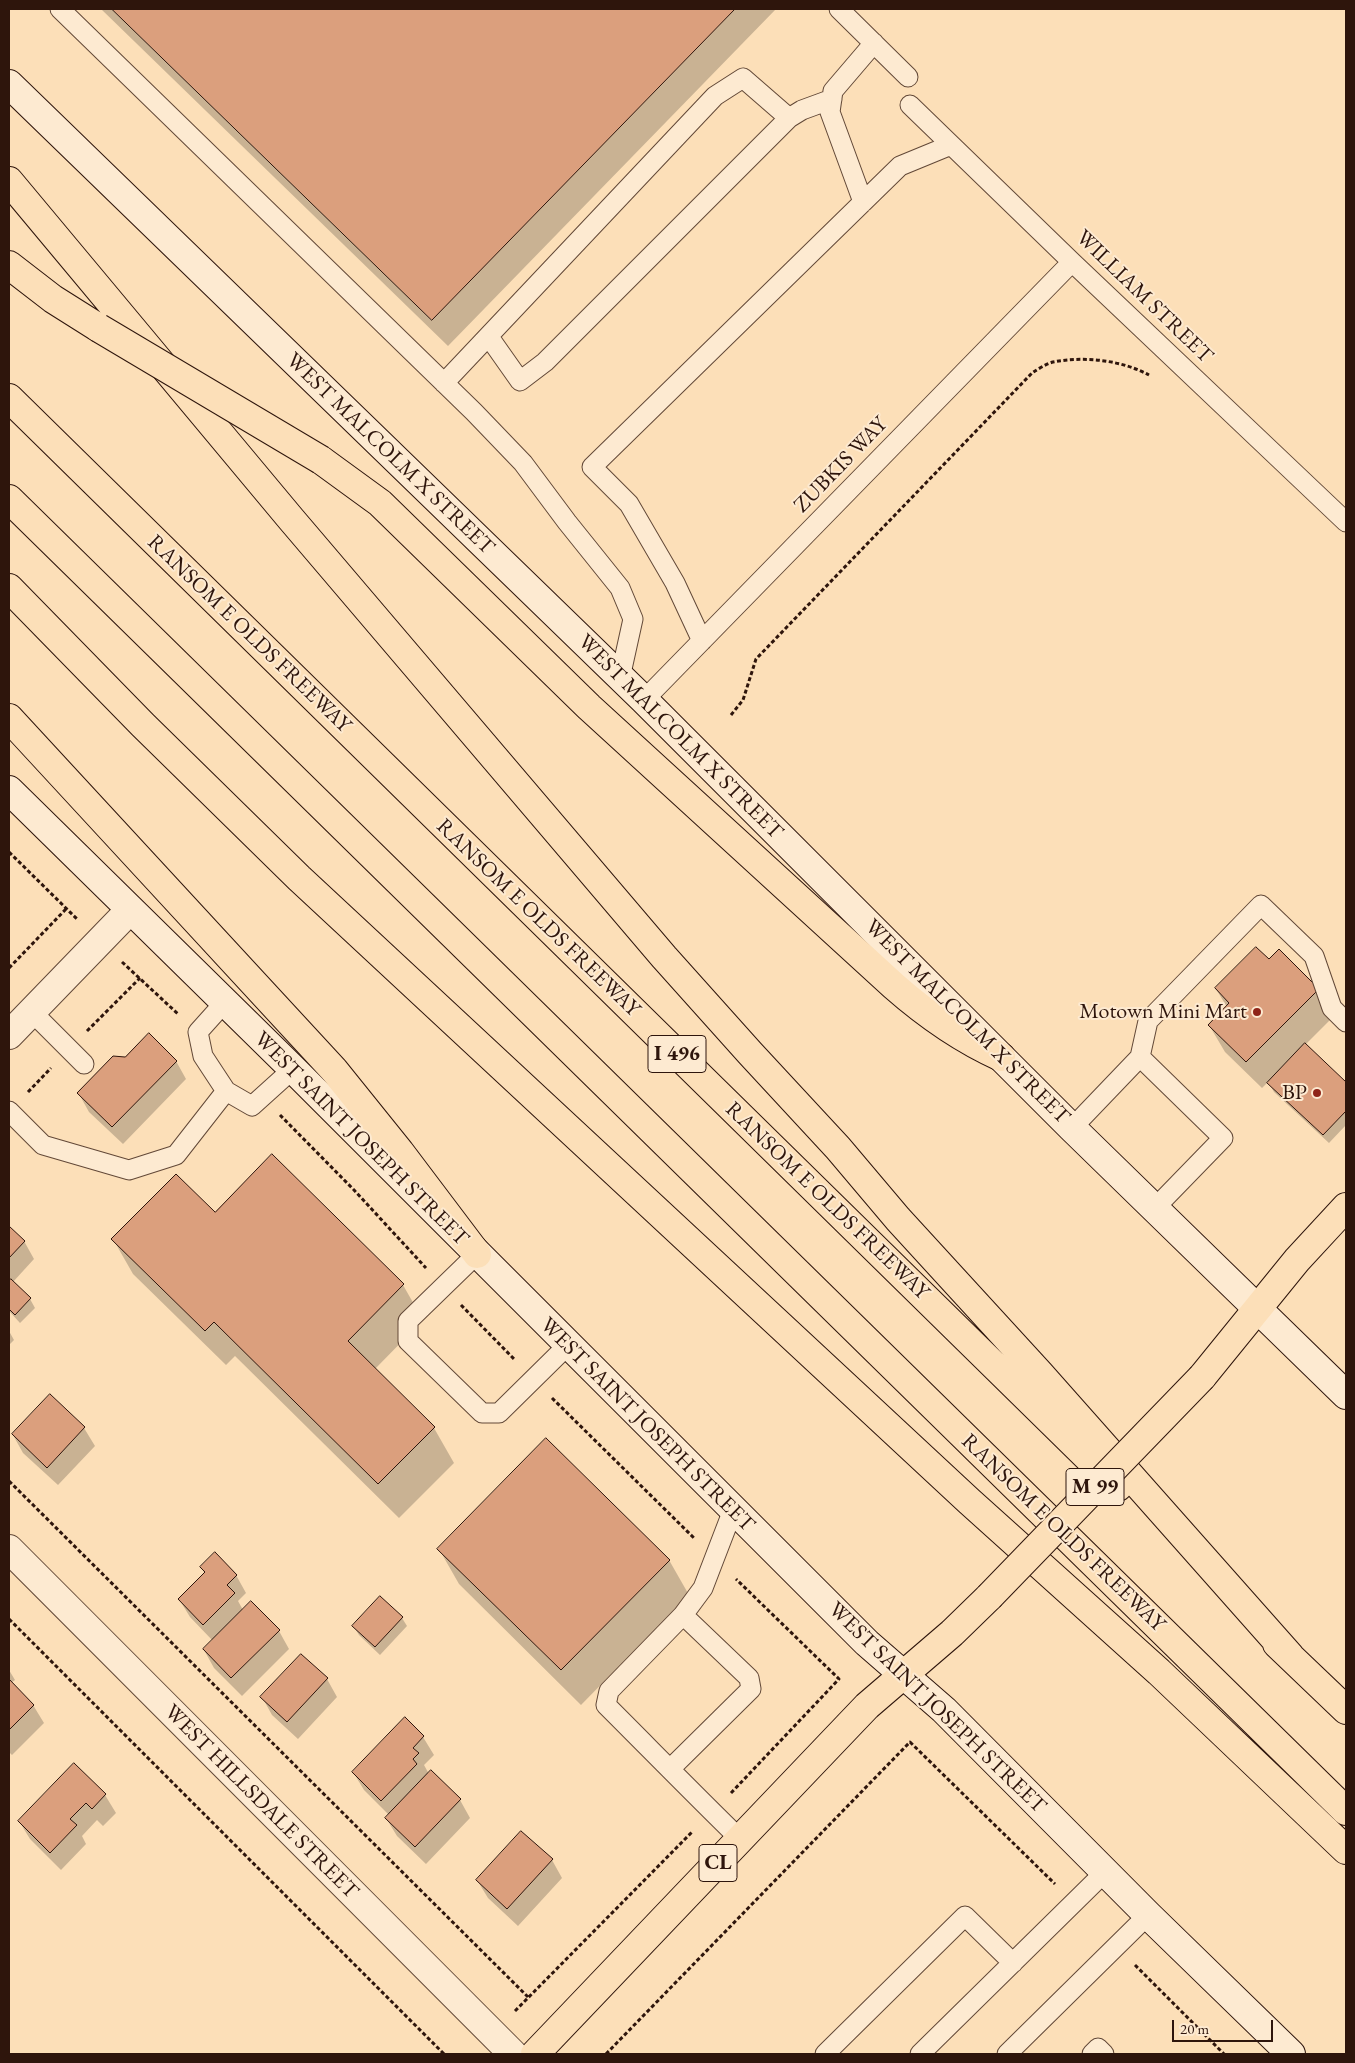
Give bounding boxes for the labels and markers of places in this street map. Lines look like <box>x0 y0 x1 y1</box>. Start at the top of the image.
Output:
place label: Motown Mini Mart <box>1079 999 1247 1025</box>
marker: Motown Mini Mart <box>1251 1006 1263 1018</box>
place label: BP <box>1282 1080 1307 1106</box>
marker: BP <box>1311 1087 1323 1099</box>

